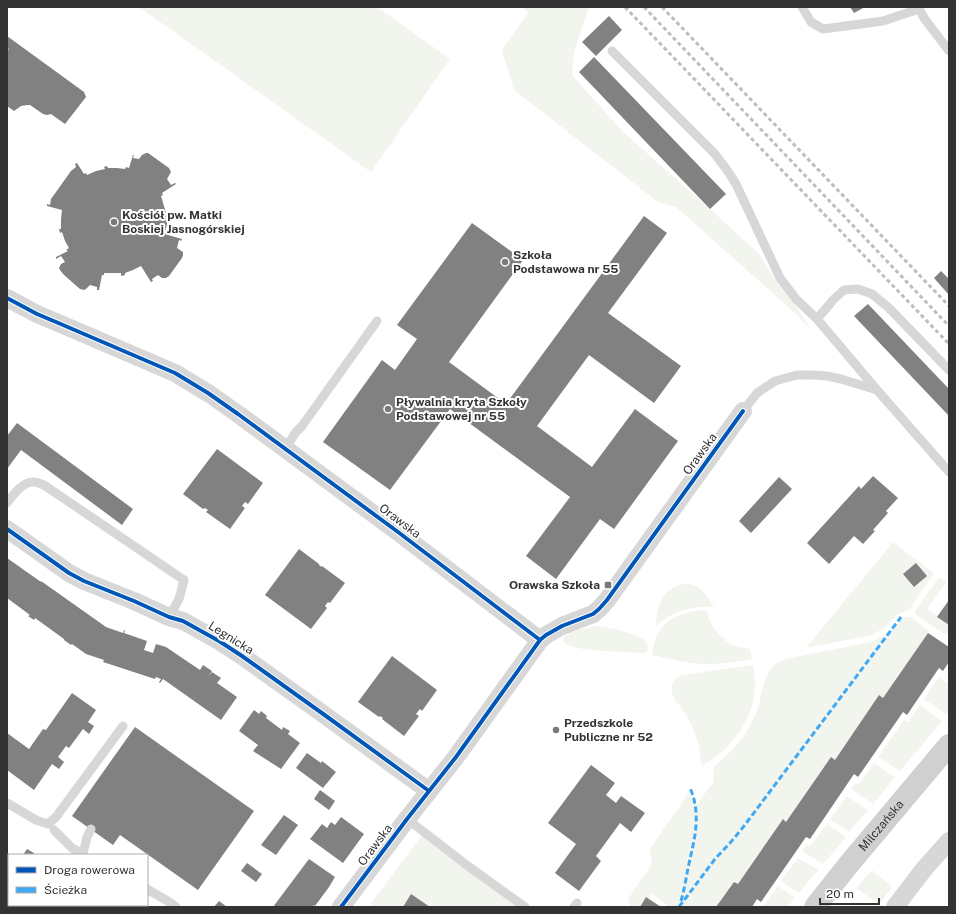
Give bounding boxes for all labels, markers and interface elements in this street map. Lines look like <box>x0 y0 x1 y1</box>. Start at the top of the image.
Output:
place label: Kościół pw. Matki Boskiej Jasnogórskiej <box>122 208 245 236</box>
marker: Kościół pw. Matki Boskiej Jasnogórskiej <box>109 217 119 227</box>
place label: Szkoła Podstawowa nr 55 <box>513 248 618 276</box>
marker: Szkoła Podstawowa nr 55 <box>500 257 510 267</box>
place label: Pływalnia kryta Szkoły Podstawowej nr 55 <box>396 395 527 423</box>
marker: Pływalnia kryta Szkoły Podstawowej nr 55 <box>383 404 393 414</box>
street label: Orawska <box>680 430 720 478</box>
street label: Orawska <box>377 501 423 541</box>
place label: Orawska Szkoła <box>509 578 600 592</box>
marker: Orawska Szkoła <box>603 580 613 590</box>
street label: Legnicka <box>206 619 256 657</box>
place label: Przedszkole Publiczne nr 52 <box>564 716 653 744</box>
marker: Przedszkole Publiczne nr 52 <box>551 725 561 735</box>
street label: Milczańska <box>856 797 907 854</box>
street label: Orawska <box>355 822 395 868</box>
legend <box>8 854 148 906</box>
text: Droga rowerowa <box>44 863 135 877</box>
scale bar <box>820 880 879 906</box>
text: Ścieżka <box>44 883 87 897</box>
text: 20 m <box>826 887 854 901</box>

